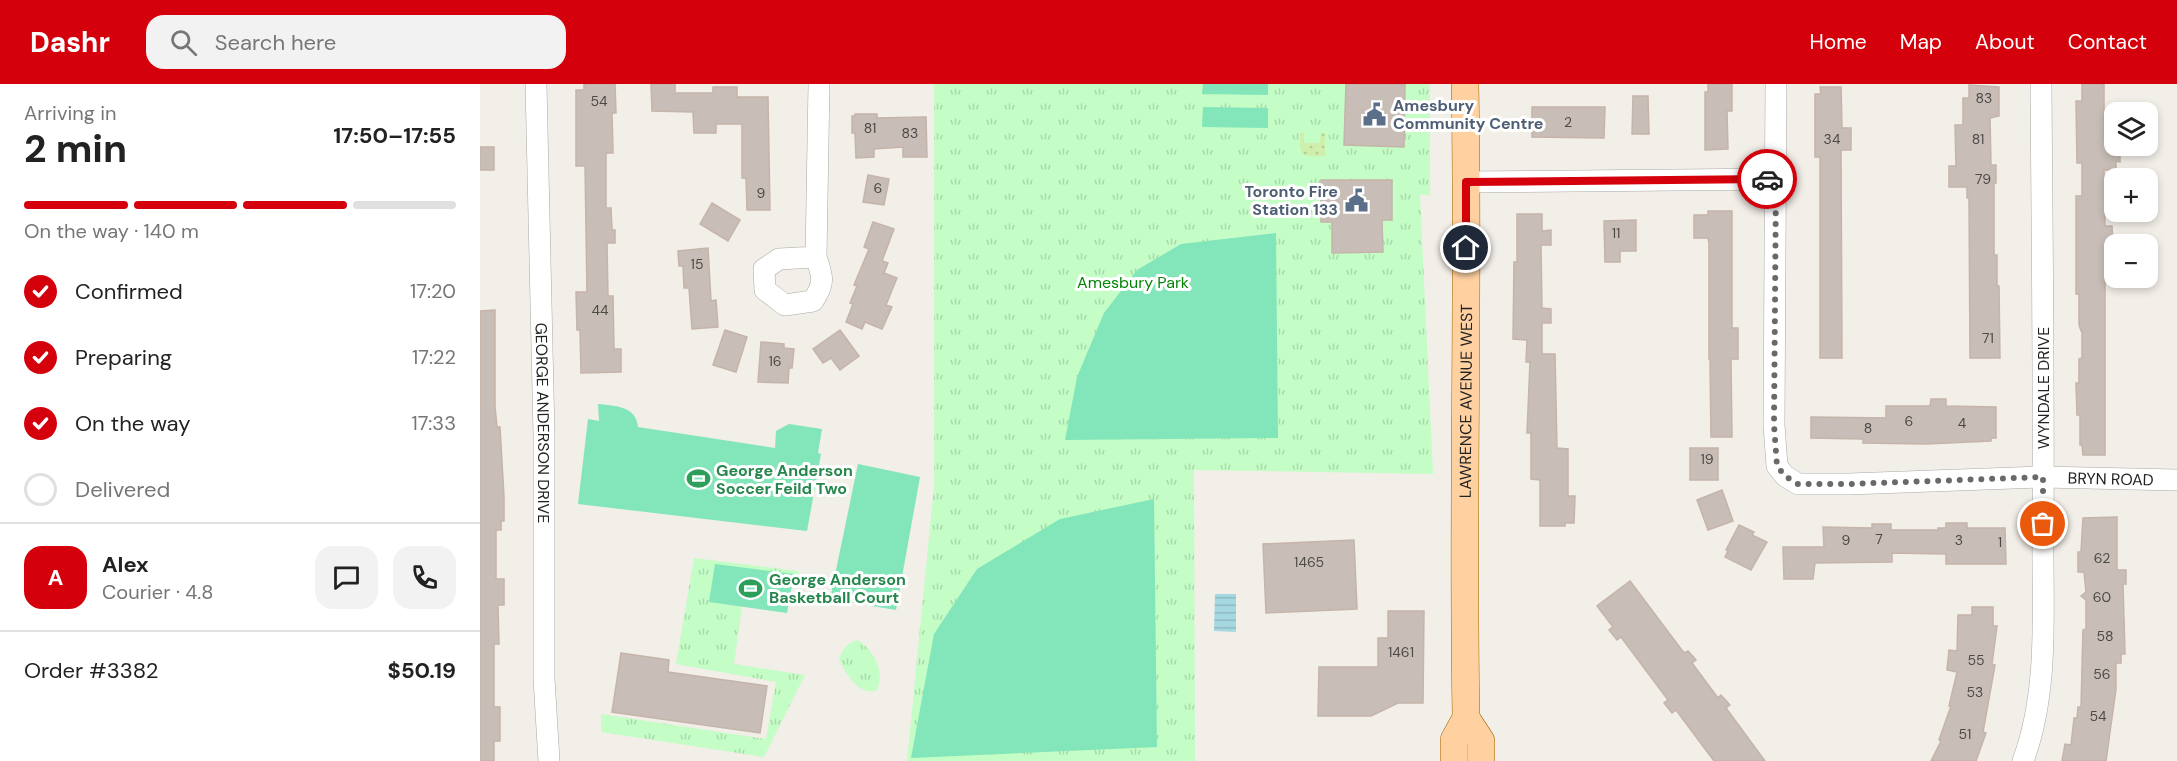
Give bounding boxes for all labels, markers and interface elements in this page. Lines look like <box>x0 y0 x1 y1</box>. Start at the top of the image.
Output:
search box <box>146 15 566 69</box>
text: Dashr <box>30 24 110 61</box>
icon: search <box>167 26 200 59</box>
text: Search here <box>215 28 336 57</box>
text: Home <box>1809 28 1867 56</box>
text: Map <box>1900 28 1942 56</box>
text: About <box>1975 28 2035 56</box>
text: Contact <box>2068 28 2147 56</box>
house number: 83 <box>1976 89 1992 107</box>
house number: 54 <box>590 92 608 110</box>
place label: Amesbury Community Centre <box>1393 95 1543 134</box>
text: Arriving in <box>24 100 116 126</box>
public building icon: Amesbury Community Centre <box>1362 101 1388 127</box>
map controls <box>2104 102 2158 288</box>
button: layers <box>2104 102 2158 156</box>
house number: 2 <box>1564 113 1572 131</box>
house number: 81 <box>864 119 876 137</box>
text: 17:50–17:55 <box>333 121 456 150</box>
text: 2 min <box>24 123 127 174</box>
house number: 83 <box>902 124 918 142</box>
house number: 34 <box>1824 130 1841 148</box>
house number: 81 <box>1972 130 1984 148</box>
courier <box>1737 149 1797 209</box>
icon: car <box>1751 163 1784 196</box>
button: + <box>2104 168 2158 222</box>
house number: 79 <box>1975 170 1991 188</box>
house number: 6 <box>874 179 882 197</box>
place label: Toronto Fire Station 133 <box>1245 181 1338 220</box>
house number: 9 <box>757 184 766 202</box>
public building icon: Toronto Fire Station 133 <box>1343 187 1369 213</box>
text: On the way · 140 m <box>24 218 199 244</box>
pin <box>1440 222 1491 273</box>
house number: 11 <box>1612 224 1620 242</box>
icon: home <box>1449 231 1482 264</box>
button: − <box>2104 234 2158 288</box>
house number: 15 <box>691 255 703 273</box>
park label: Amesbury Park <box>1077 272 1189 293</box>
icon: check <box>24 275 57 308</box>
text: Confirmed <box>75 277 183 306</box>
text: 17:20 <box>410 278 456 304</box>
house number: 44 <box>592 301 609 319</box>
street label: LAWRENCE AVENUE WEST <box>1455 304 1477 498</box>
street label: GEORGE ANDERSON DRIVE <box>530 322 554 523</box>
street label: WYNDALE DRIVE <box>2033 327 2054 449</box>
house number: 71 <box>1982 329 1994 347</box>
icon: check <box>24 341 57 374</box>
text: Preparing <box>75 343 172 372</box>
text: 17:22 <box>412 344 456 370</box>
house number: 16 <box>768 352 782 370</box>
icon: check <box>24 407 57 440</box>
text: On the way <box>75 409 190 438</box>
text: 17:33 <box>411 410 456 436</box>
house number: 6 <box>1905 412 1913 430</box>
house number: 4 <box>1958 414 1967 432</box>
house number: 8 <box>1864 419 1872 437</box>
house number: 19 <box>1700 450 1714 468</box>
place label: George Anderson Soccer Feild Two <box>716 460 853 499</box>
sports icon: George Anderson Soccer Feild Two <box>685 466 711 492</box>
street label: BRYN ROAD <box>2067 468 2154 490</box>
text: Delivered <box>75 475 170 504</box>
pin <box>2017 498 2068 549</box>
icon: bag <box>2026 507 2059 540</box>
house number: 7 <box>1875 530 1883 548</box>
house number: 9 <box>1842 531 1851 549</box>
house number: 3 <box>1955 531 1963 549</box>
house number: 1 <box>1998 533 2002 551</box>
button: chat <box>315 546 378 609</box>
button: phone <box>393 546 456 609</box>
house number: 62 <box>2094 549 2110 567</box>
text: Alex <box>102 550 149 579</box>
house number: 1465 <box>1294 553 1324 571</box>
text: A <box>48 563 63 592</box>
place label: George Anderson Basketball Court <box>769 569 906 608</box>
sports icon: George Anderson Basketball Court <box>738 575 764 601</box>
text: Courier · 4.8 <box>102 579 213 605</box>
house number: 60 <box>2093 588 2111 606</box>
house number: 58 <box>2096 627 2114 645</box>
house number: 1461 <box>1388 643 1414 661</box>
house number: 55 <box>1967 651 1985 669</box>
text: Order #3382 <box>24 656 158 685</box>
text: $50.19 <box>388 656 456 685</box>
house number: 56 <box>2093 665 2111 683</box>
house number: 53 <box>1967 683 1983 701</box>
house number: 54 <box>2089 707 2107 725</box>
house number: 51 <box>1959 725 1971 743</box>

